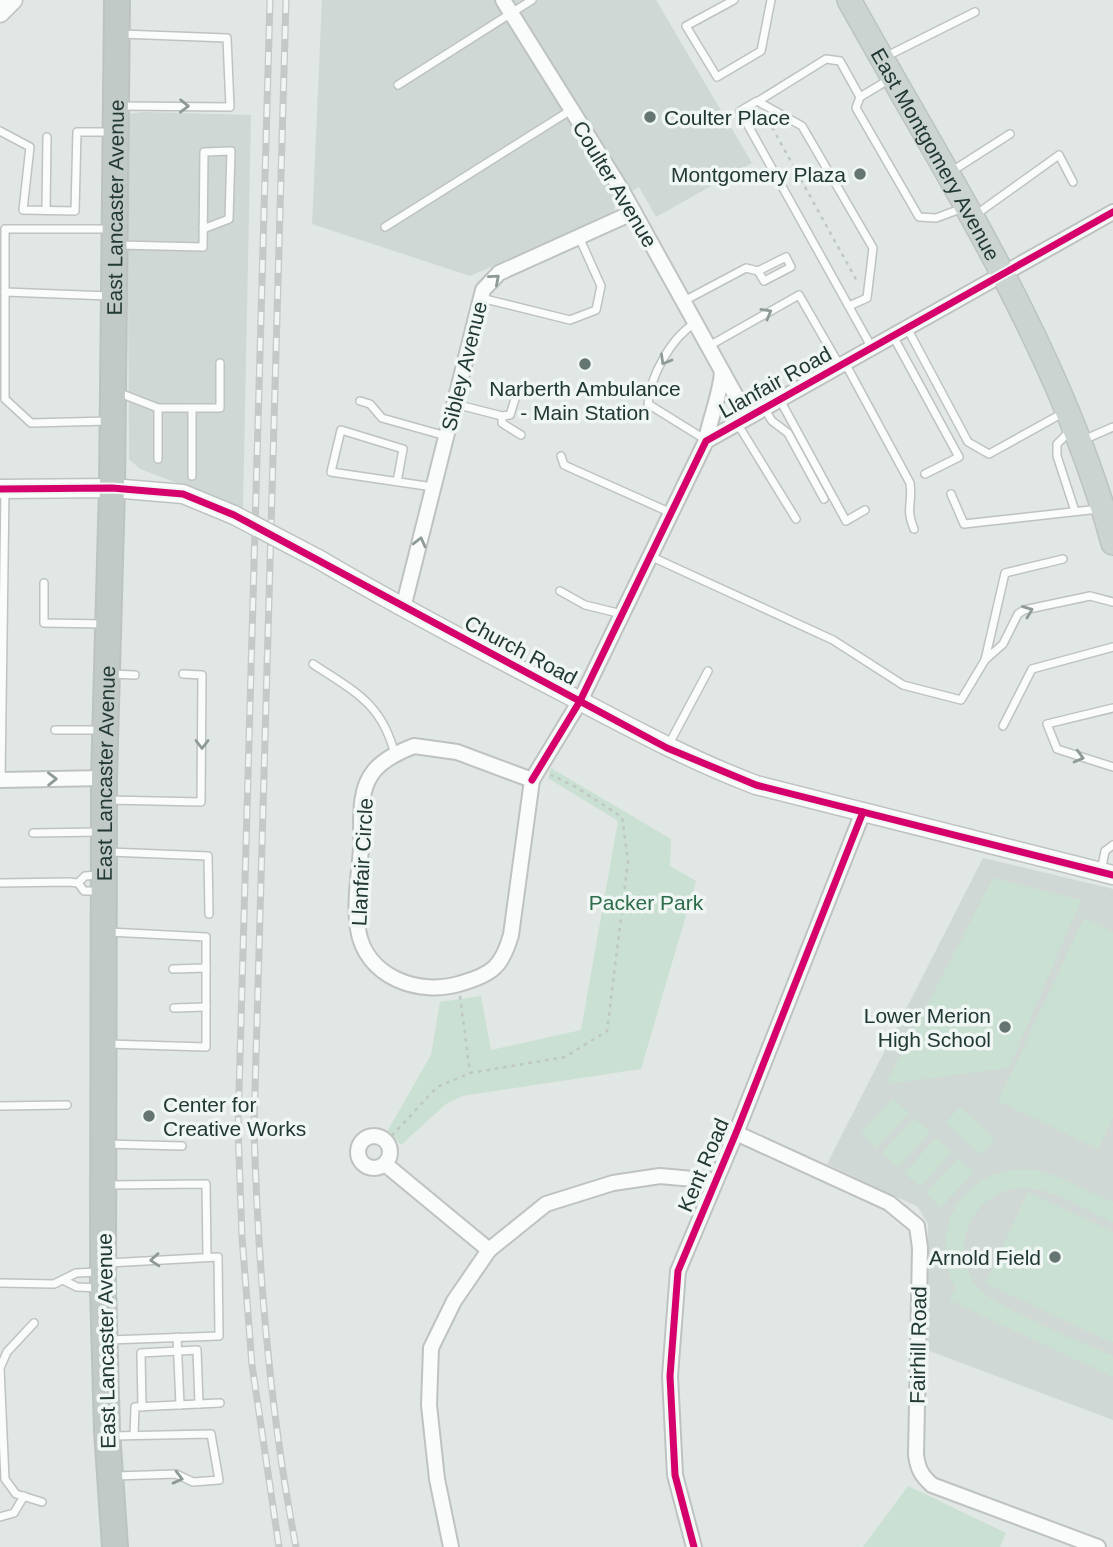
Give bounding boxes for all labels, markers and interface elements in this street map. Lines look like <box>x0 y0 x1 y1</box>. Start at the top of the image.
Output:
street label: East Montgomery Avenue <box>867 44 1005 264</box>
one-way arrow <box>179 98 190 114</box>
street label: East Lancaster Avenue <box>102 99 127 315</box>
place label: Coulter Place <box>664 106 790 129</box>
marker: Coulter Place <box>642 109 658 125</box>
street label: Coulter Avenue <box>568 117 662 251</box>
place label: Montgomery Plaza <box>671 163 846 186</box>
marker: Montgomery Plaza <box>852 166 868 182</box>
one-way arrow <box>487 275 500 287</box>
street label: Sibley Avenue <box>437 299 491 433</box>
one-way arrow <box>760 308 773 321</box>
street label: Llanfair Road <box>715 342 835 422</box>
one-way arrow <box>660 352 673 365</box>
marker: Narberth Ambulance - Main Station <box>577 356 593 372</box>
place label: Narberth Ambulance - Main Station <box>489 377 681 424</box>
one-way arrow <box>412 536 426 548</box>
one-way arrow <box>1021 605 1034 619</box>
street label: Church Road <box>461 611 581 689</box>
street label: East Lancaster Avenue <box>92 665 119 881</box>
one-way arrow <box>194 739 210 749</box>
one-way arrow <box>1073 749 1085 763</box>
one-way arrow <box>47 771 58 787</box>
street label: Llanfair Circle <box>347 797 377 927</box>
park label: Packer Park <box>589 891 704 914</box>
place label: Lower Merion High School <box>864 1004 991 1051</box>
marker: Lower Merion High School <box>997 1019 1013 1035</box>
place label: Center for Creative Works <box>163 1093 306 1140</box>
marker: Center for Creative Works <box>141 1108 157 1124</box>
street label: Kent Road <box>673 1115 733 1215</box>
street label: East Lancaster Avenue <box>93 1233 119 1449</box>
place label: Arnold Field <box>929 1246 1041 1269</box>
marker: Arnold Field <box>1047 1249 1063 1265</box>
one-way arrow <box>150 1252 161 1267</box>
street label: Fairhill Road <box>905 1286 931 1404</box>
one-way arrow <box>172 1469 184 1484</box>

